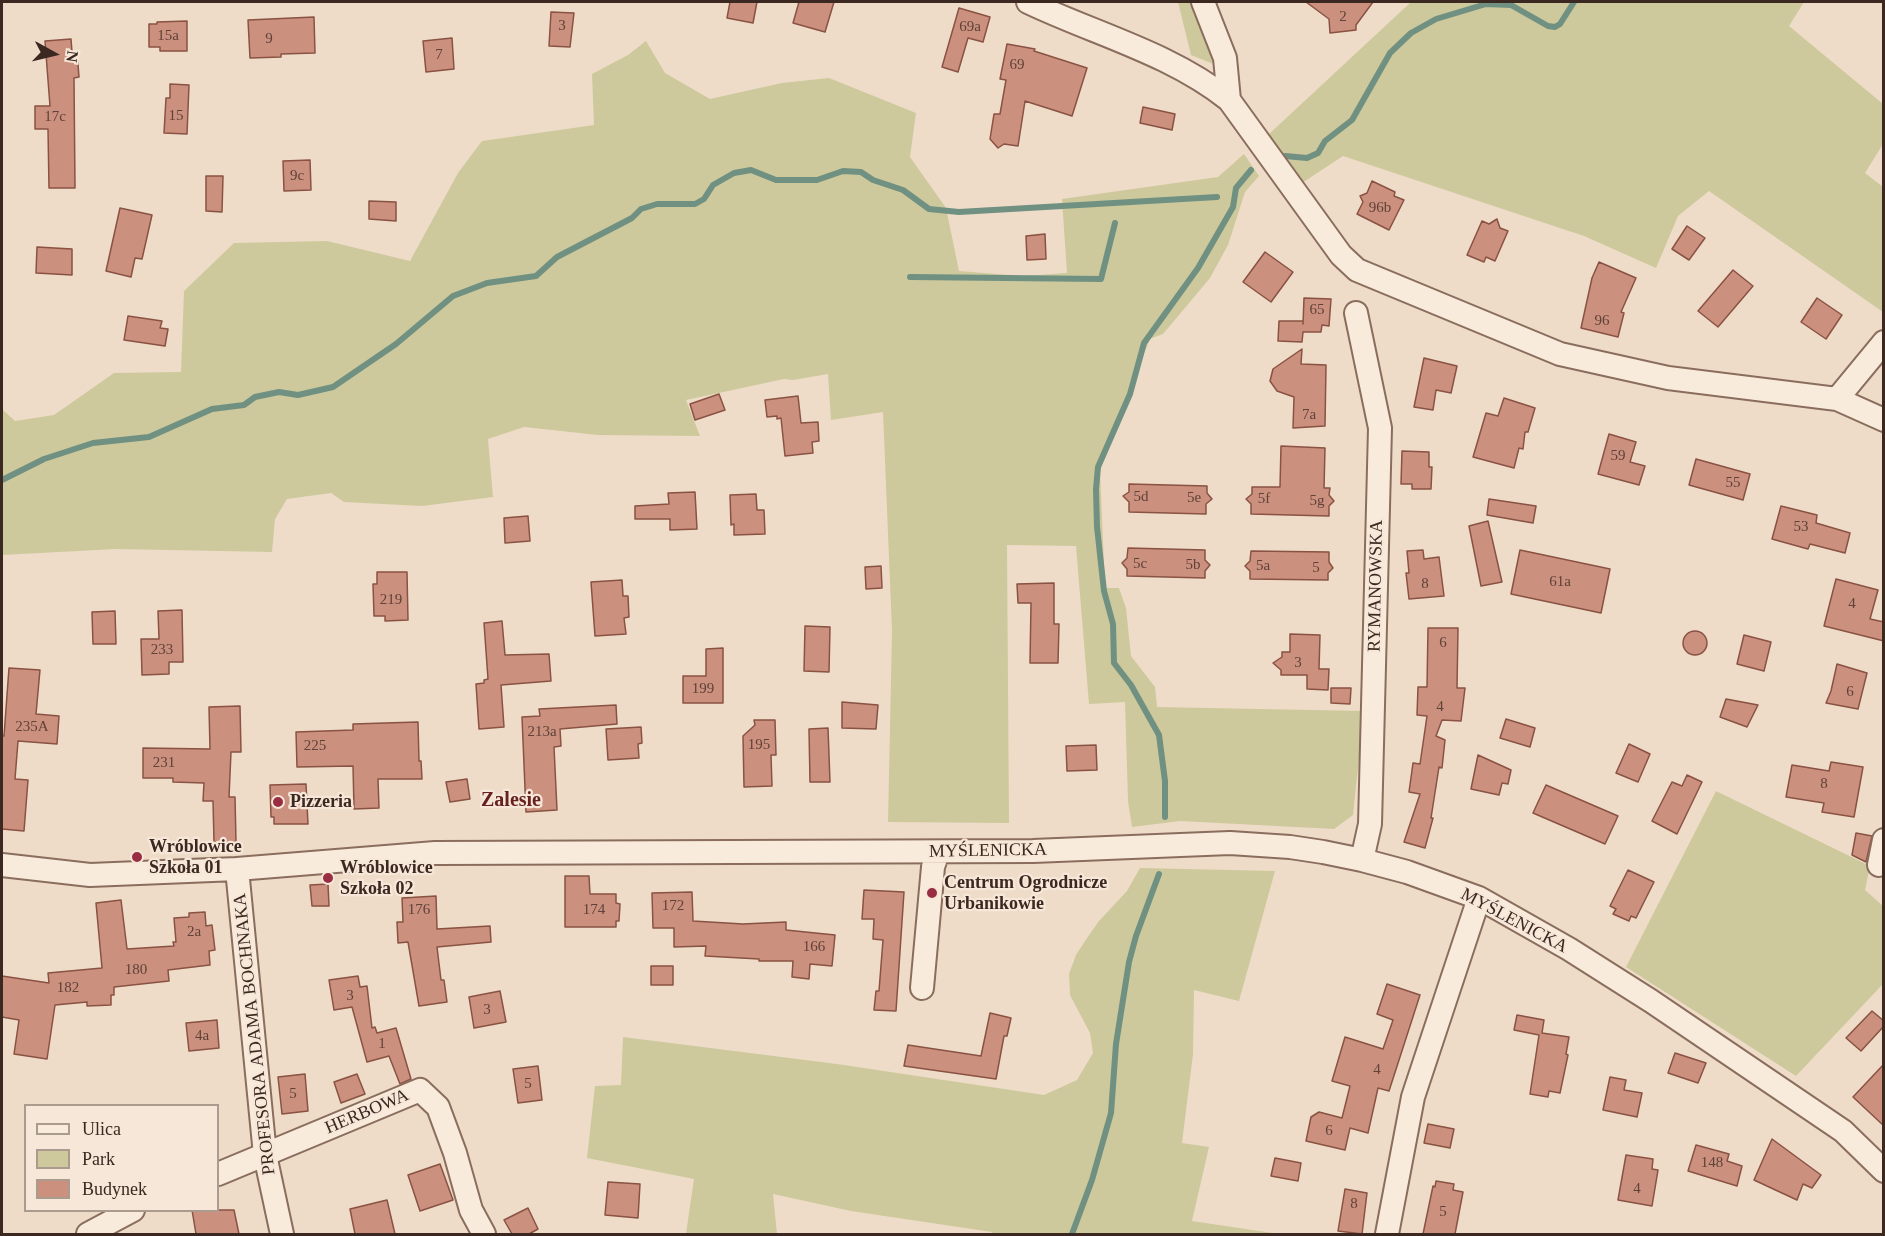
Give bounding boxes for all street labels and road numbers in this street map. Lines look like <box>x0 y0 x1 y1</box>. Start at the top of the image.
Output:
street label: RYMANOWSKA <box>1364 520 1388 652</box>
street label: MYŚLENICKA <box>929 839 1047 863</box>
street label: MYŚLENICKA <box>1457 884 1571 958</box>
street label: PROFESORA ADAMA BOCHNAKA <box>229 892 281 1176</box>
street label: HERBOWA <box>322 1085 412 1139</box>

